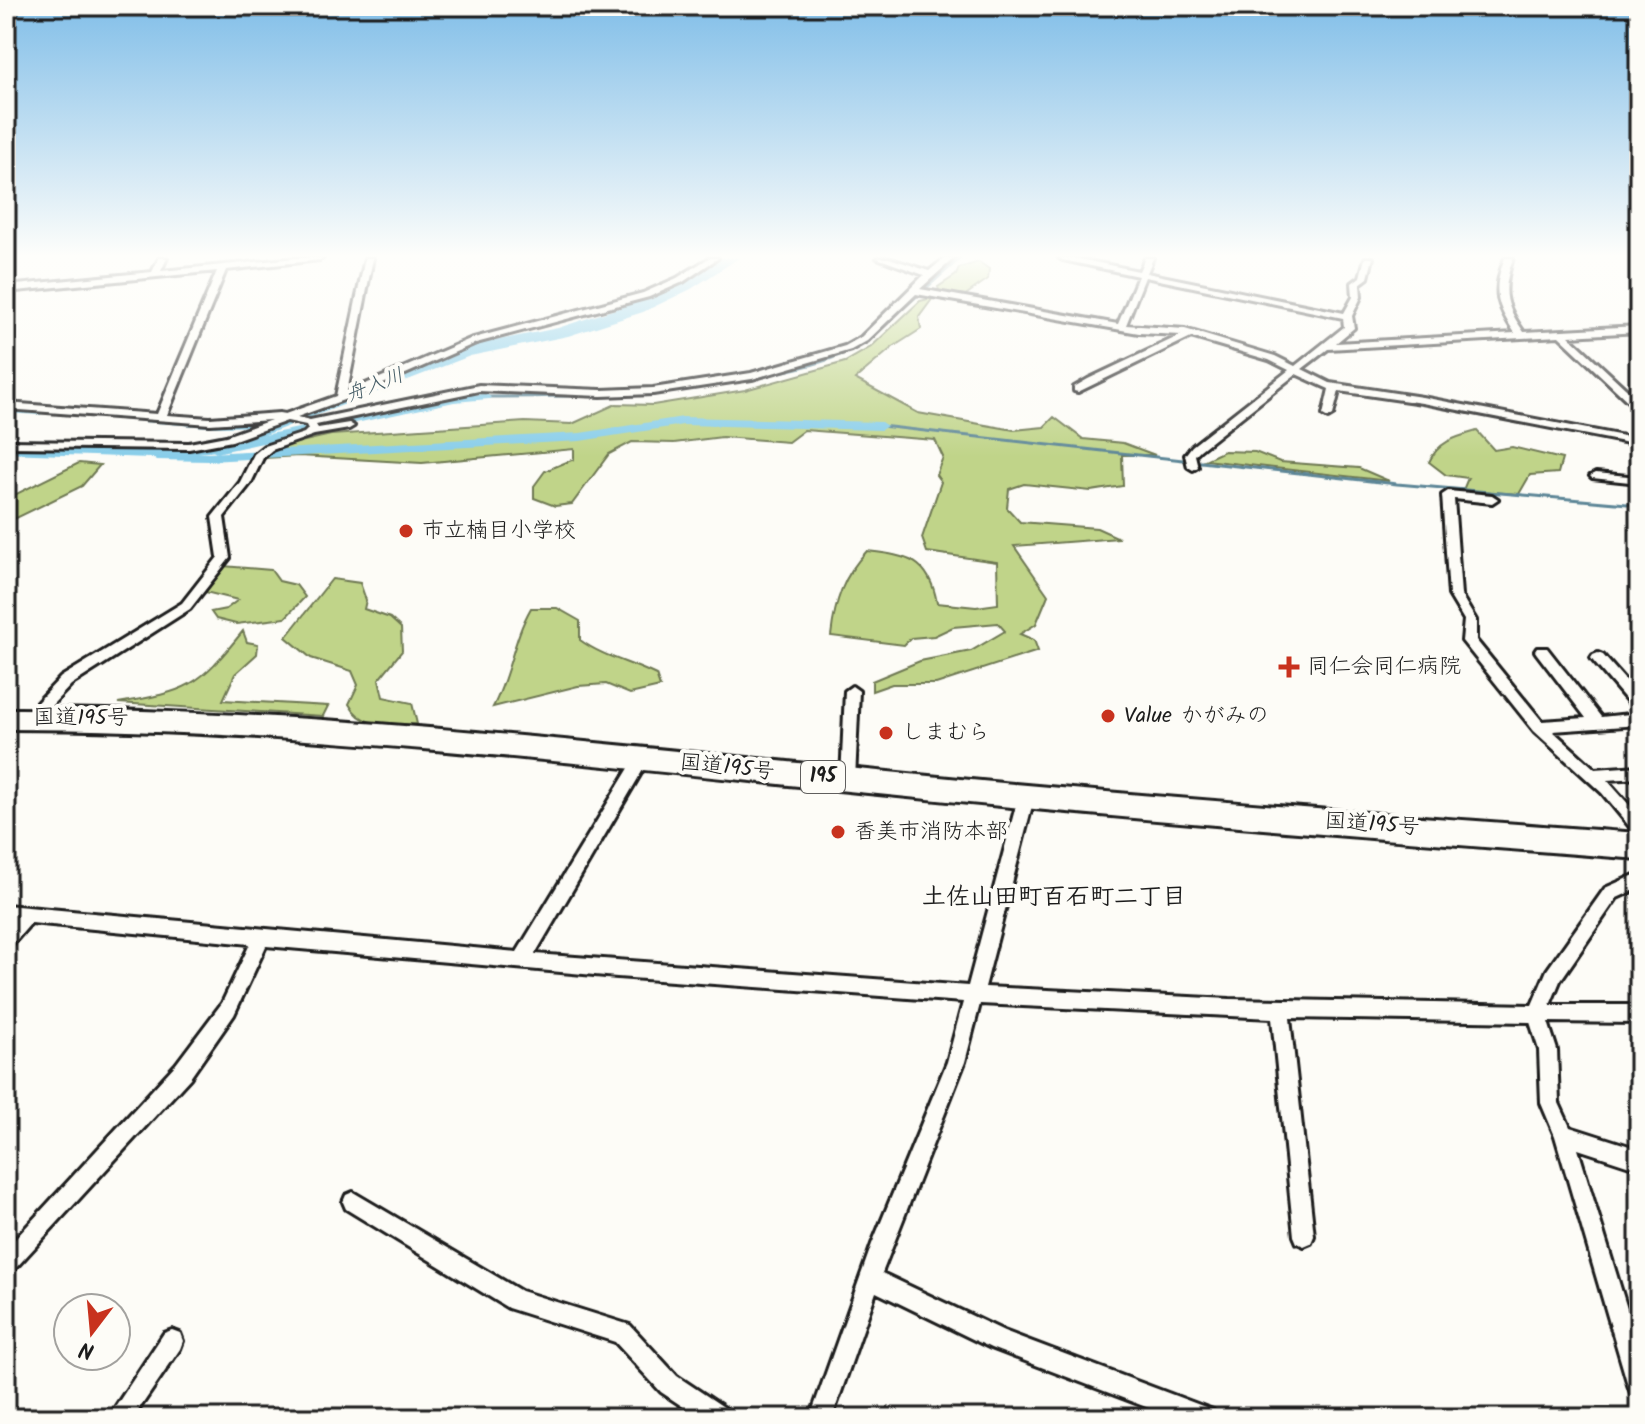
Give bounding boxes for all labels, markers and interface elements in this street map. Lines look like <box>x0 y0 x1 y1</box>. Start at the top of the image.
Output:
water label: 舟入川 <box>341 360 409 412</box>
place label: 市立楠目小学校 <box>422 514 576 549</box>
marker: 市立楠目小学校 <box>397 522 415 540</box>
place label: 同仁会同仁病院 <box>1307 650 1461 685</box>
marker: 同仁会同仁病院 <box>1278 656 1300 678</box>
place label: Value かがみの <box>1124 699 1269 734</box>
street label: 国道195号 <box>33 701 129 736</box>
marker: Value かがみの <box>1099 707 1117 725</box>
place label: しまむら <box>902 716 990 751</box>
marker: しまむら <box>877 724 895 742</box>
street label: 国道195号 <box>678 746 776 790</box>
road number: 195 <box>801 761 845 793</box>
street label: 国道195号 <box>1323 804 1421 846</box>
place label: 香美市消防本部 <box>854 815 1008 850</box>
marker: 香美市消防本部 <box>829 823 847 841</box>
district label: 土佐山田町百石町二丁目 <box>922 878 1186 917</box>
north arrow <box>52 1292 132 1372</box>
text: N <box>76 1330 99 1368</box>

